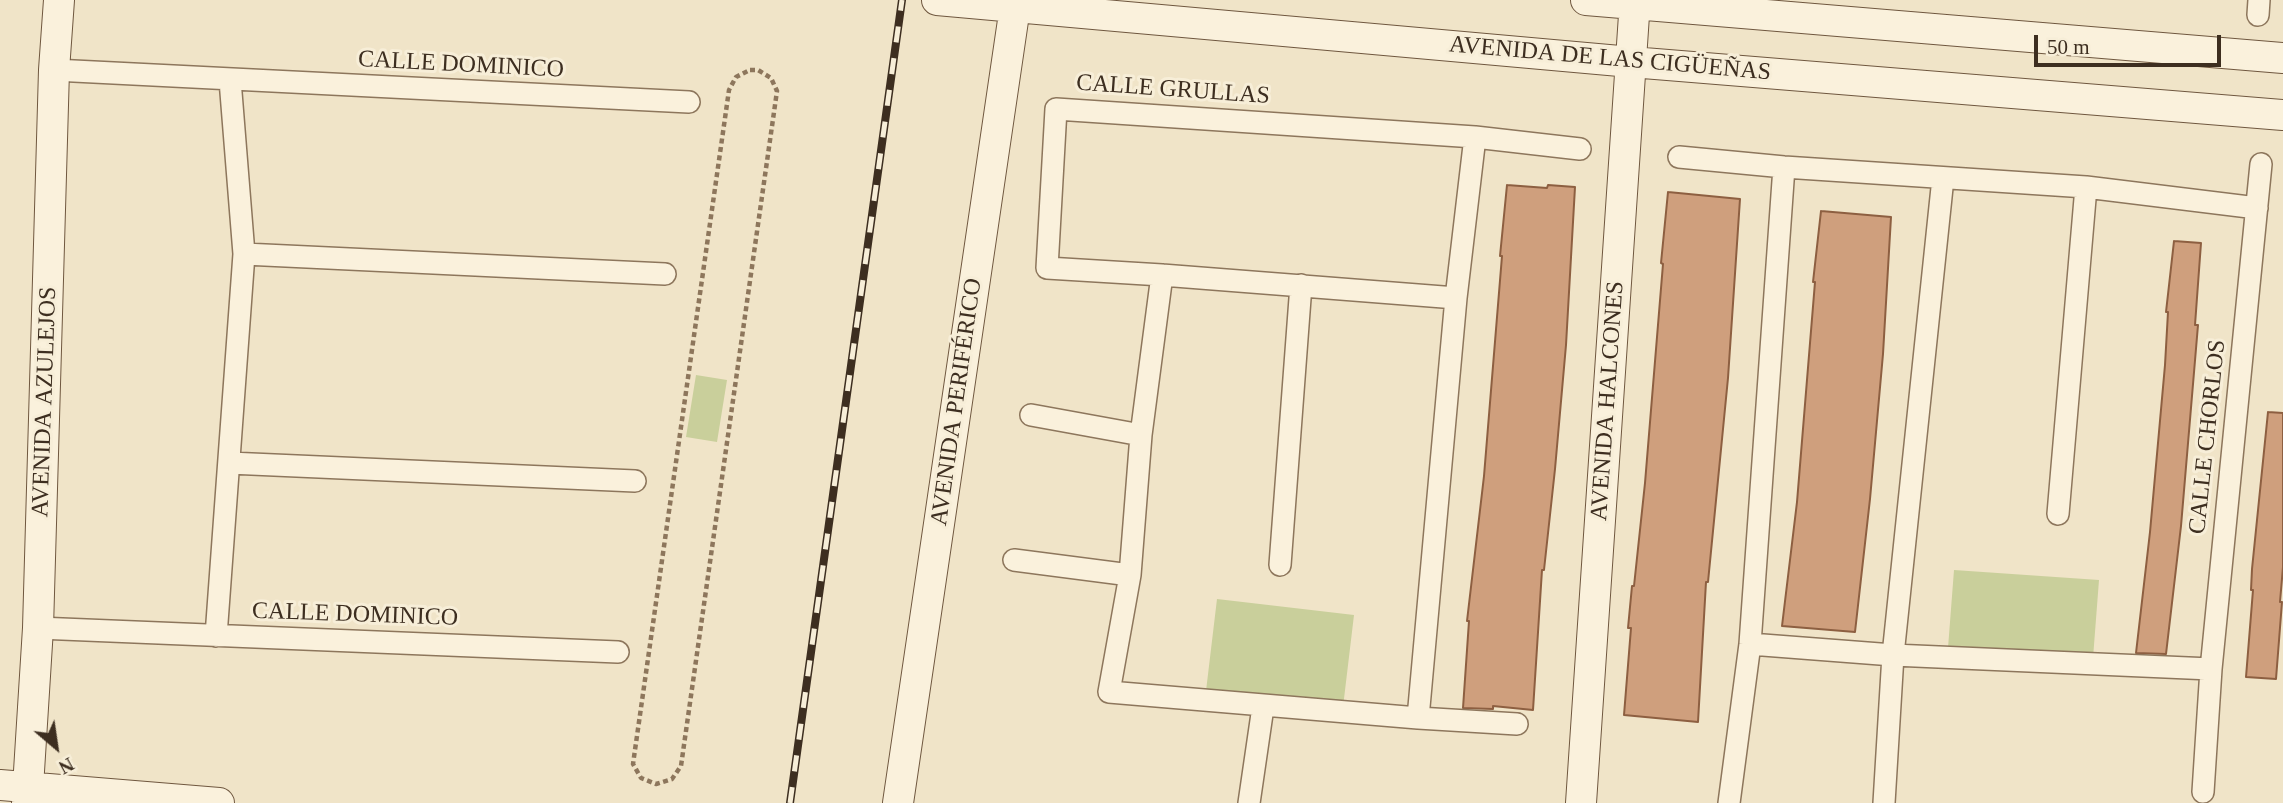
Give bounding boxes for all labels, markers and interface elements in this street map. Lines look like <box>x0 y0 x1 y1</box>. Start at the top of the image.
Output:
scale bar <box>2038 21 2225 65</box>
street label: AVENIDA DE LAS CIGÜEÑAS <box>1448 31 1772 87</box>
text: 50 m <box>2047 35 2090 59</box>
street label: CALLE DOMINICO <box>357 45 565 85</box>
street label: CALLE GRULLAS <box>1075 69 1271 111</box>
street label: AVENIDA PERIFÉRICO <box>925 276 989 528</box>
street label: AVENIDA HALCONES <box>1585 280 1631 522</box>
street label: AVENIDA AZULEJOS <box>27 286 63 518</box>
street label: CALLE CHORLOS <box>2183 338 2233 536</box>
street label: CALLE DOMINICO <box>252 597 458 633</box>
north arrow <box>21 712 91 782</box>
text: N <box>55 753 78 778</box>

